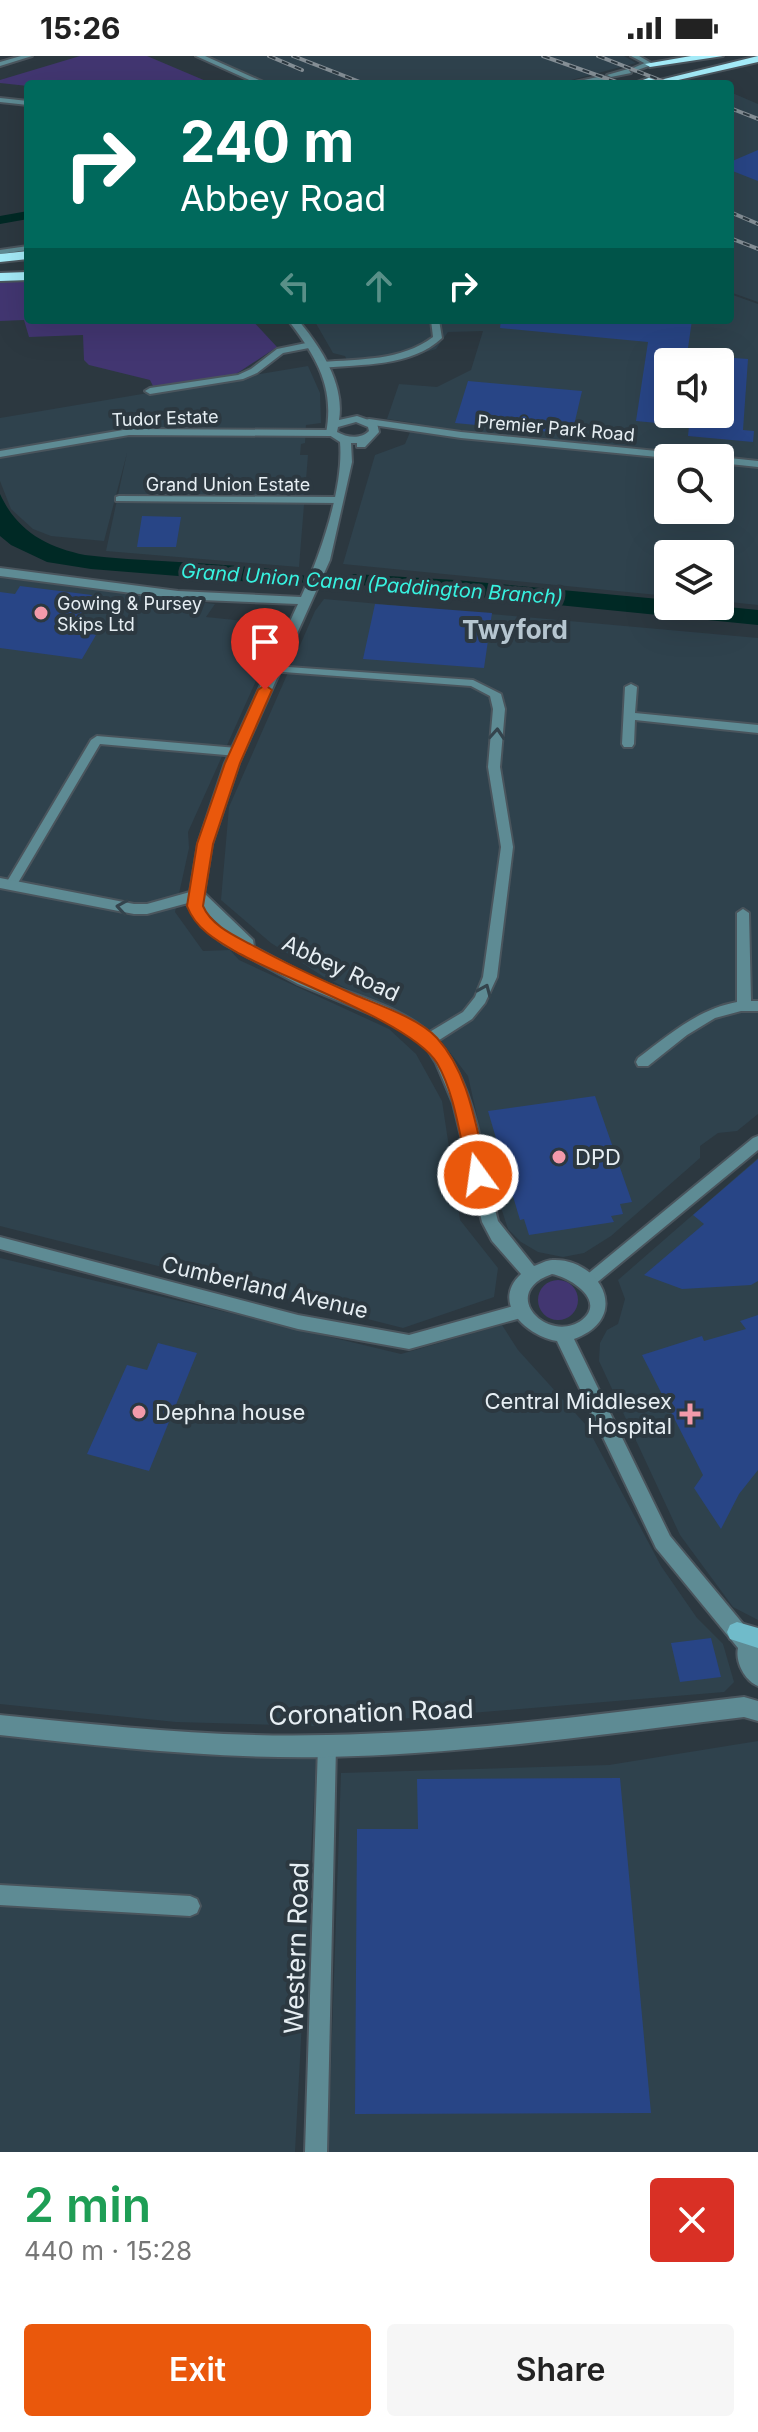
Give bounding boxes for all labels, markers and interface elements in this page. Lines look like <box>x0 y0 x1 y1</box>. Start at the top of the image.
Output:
text: 15:26 <box>40 10 121 46</box>
text: 240 m <box>180 108 354 176</box>
icon: right <box>48 112 152 216</box>
text: Abbey Road <box>180 176 386 220</box>
icon: left <box>273 264 317 308</box>
icon: ahead <box>357 264 401 308</box>
icon: right <box>441 264 485 308</box>
map controls <box>654 348 734 620</box>
button: sound <box>654 348 734 428</box>
street label: Tudor Estate <box>111 406 219 430</box>
street label: Premier Park Road <box>476 411 636 445</box>
button: search <box>654 444 734 524</box>
street label: Grand Union Estate <box>146 474 310 495</box>
button: layers <box>654 540 734 620</box>
water label: Grand Union Canal (Paddington Branch) <box>180 559 564 609</box>
place label: Gowing & Pursey Skips Ltd <box>57 593 202 635</box>
marker: Gowing & Pursey Skips Ltd <box>32 604 50 622</box>
pin <box>231 608 299 690</box>
district label: Twyford <box>462 614 568 645</box>
icon: arrive <box>243 620 287 664</box>
one-way arrow <box>488 727 505 740</box>
one-way arrow <box>116 899 129 916</box>
street label: Abbey Road <box>278 930 404 1006</box>
one-way arrow <box>475 984 491 999</box>
position arrow <box>436 1133 520 1217</box>
place label: DPD <box>575 1144 621 1170</box>
marker: DPD <box>550 1148 568 1166</box>
street label: Cumberland Avenue <box>159 1251 371 1323</box>
place label: Central Middlesex Hospital <box>485 1388 672 1439</box>
place label: Dephna house <box>155 1399 305 1425</box>
marker: Dephna house <box>130 1403 148 1421</box>
marker: Central Middlesex Hospital <box>679 1403 701 1425</box>
street label: Coronation Road <box>268 1693 474 1731</box>
street label: Western Road <box>278 1861 314 2035</box>
text: 2 min <box>24 2175 151 2234</box>
button: close <box>650 2178 734 2262</box>
text: 440 m · 15:28 <box>24 2235 192 2266</box>
button: Exit <box>24 2324 371 2416</box>
button: Share <box>387 2324 734 2416</box>

